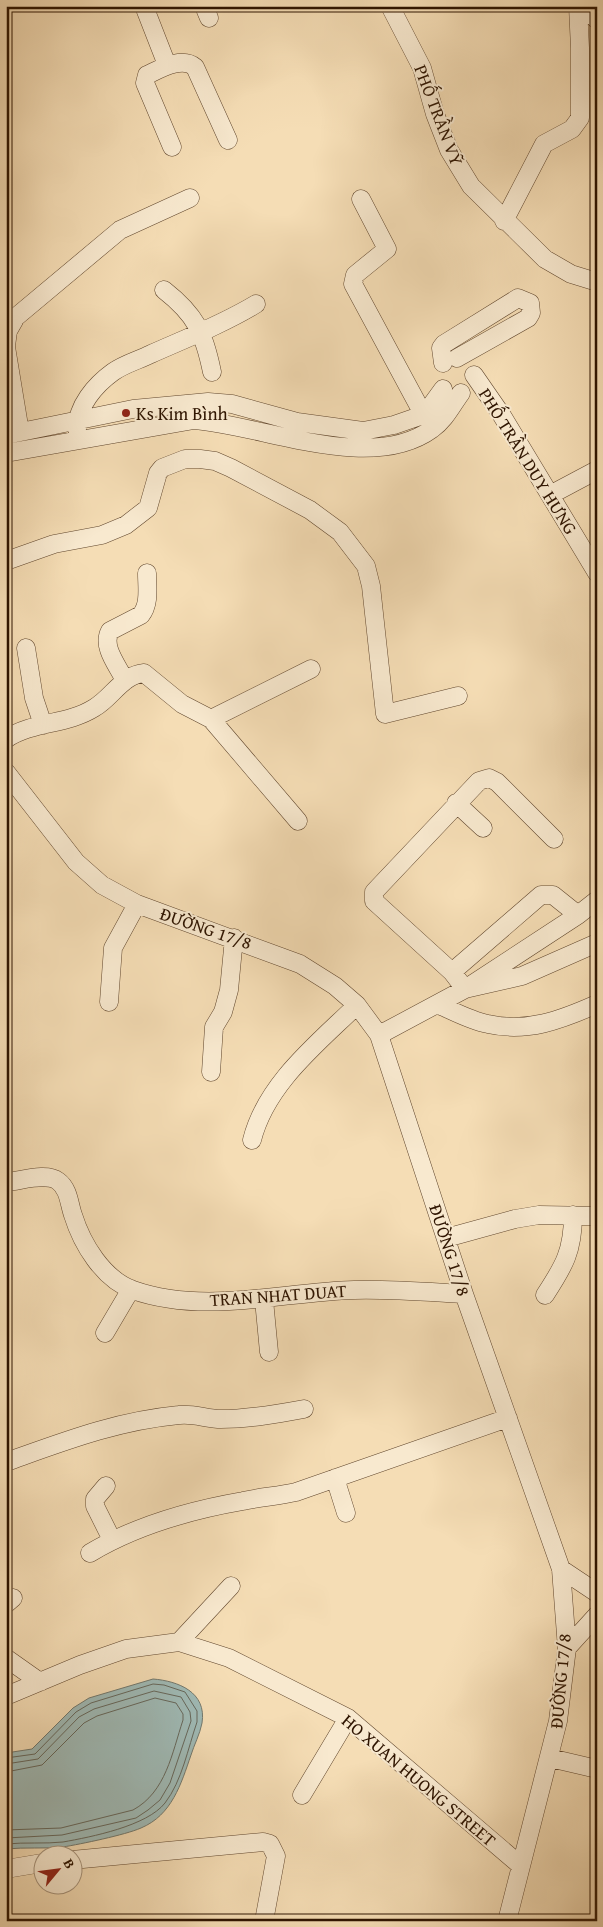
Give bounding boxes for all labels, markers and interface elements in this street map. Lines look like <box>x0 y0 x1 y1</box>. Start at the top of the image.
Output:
street label: PHỐ TRẦN VỸ <box>407 60 472 170</box>
street label: PHỐ TRẦN DUY HƯNG <box>472 382 585 540</box>
place label: Ks Kim Bình <box>136 400 228 427</box>
marker: Ks Kim Bình <box>120 407 132 419</box>
street label: ĐƯỜNG 17/8 <box>157 900 255 956</box>
street label: ĐƯỜNG 17/8 <box>422 1200 478 1300</box>
street label: TRAN NHAT DUAT <box>209 1277 347 1313</box>
street label: ĐƯỜNG 17/8 <box>542 1632 578 1730</box>
street label: HO XUAN HUONG STREET <box>336 1707 502 1853</box>
north arrow <box>32 1844 82 1894</box>
text: B <box>59 1855 80 1872</box>

